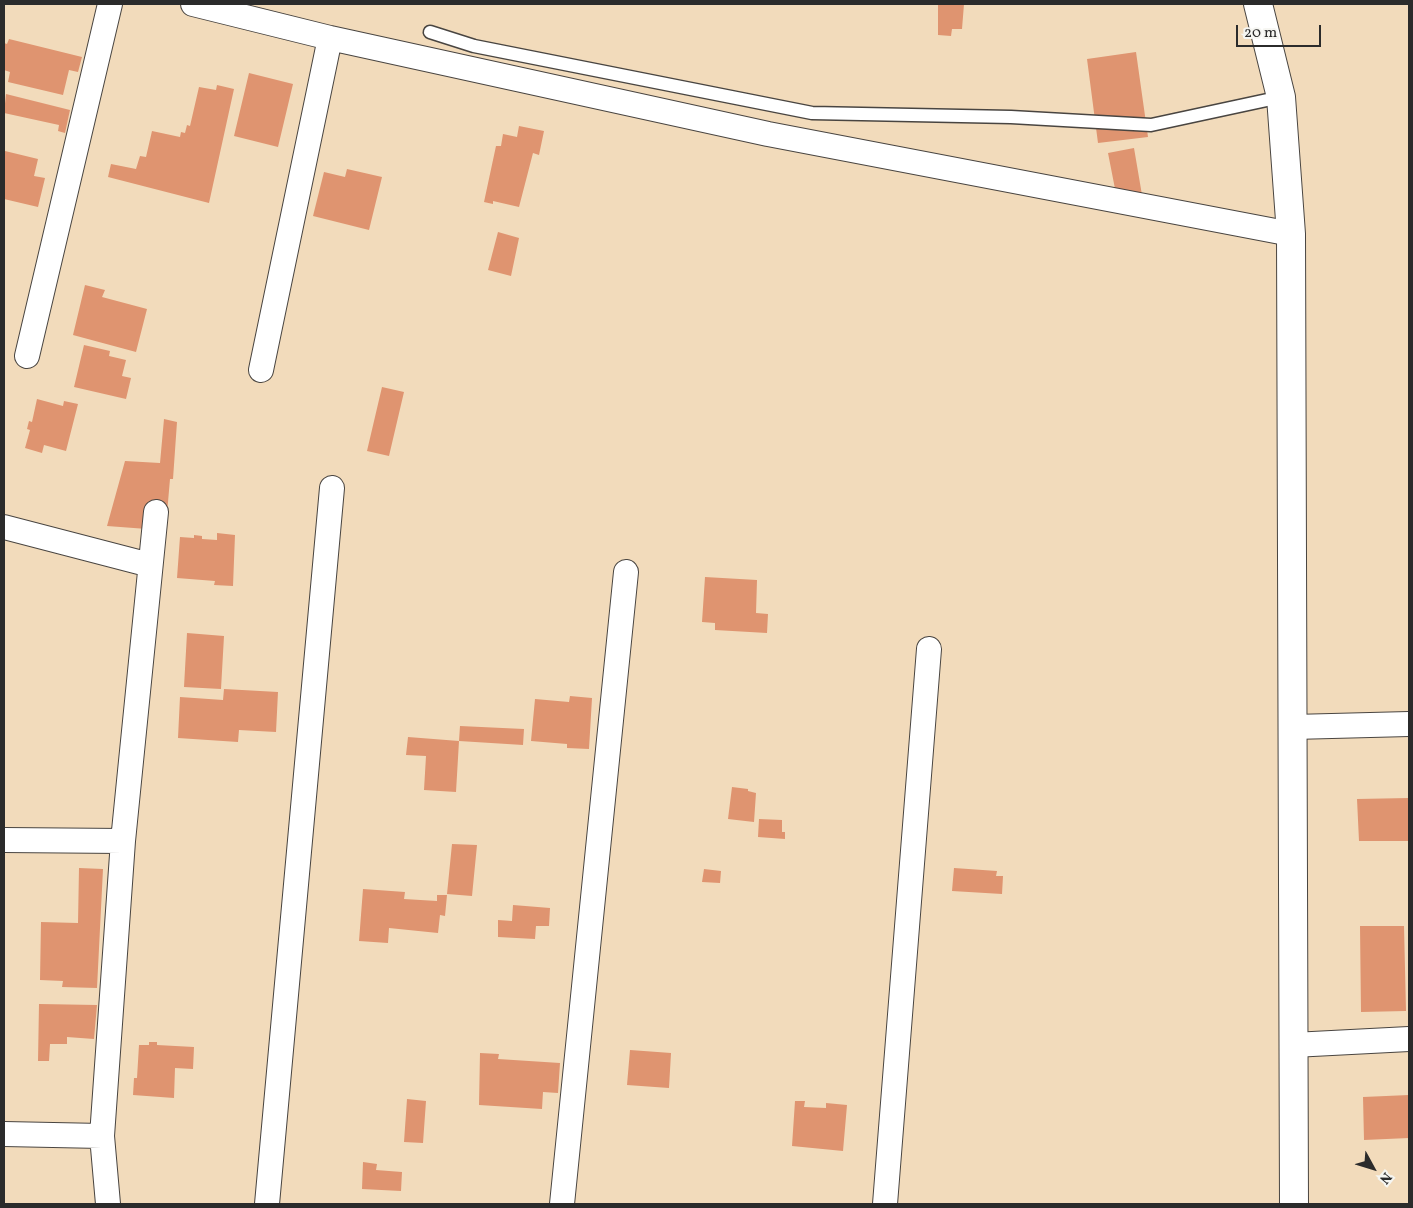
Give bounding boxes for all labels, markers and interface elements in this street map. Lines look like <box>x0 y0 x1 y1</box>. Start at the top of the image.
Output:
scale bar <box>1238 15 1323 47</box>
text: 20 m <box>1244 23 1277 44</box>
north arrow <box>1348 1143 1398 1193</box>
text: N <box>1374 1168 1396 1188</box>

